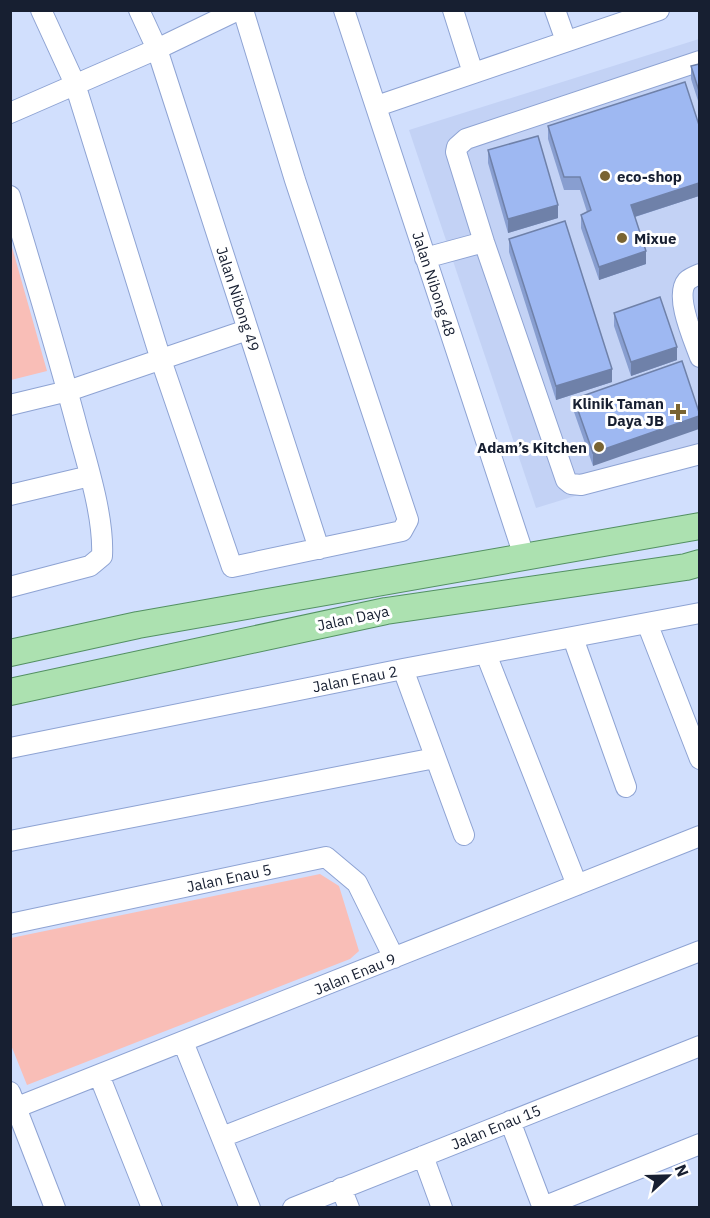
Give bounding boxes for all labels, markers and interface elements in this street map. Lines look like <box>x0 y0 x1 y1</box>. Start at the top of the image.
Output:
place label: eco-shop <box>617 167 682 186</box>
marker: eco-shop <box>598 169 612 183</box>
street label: Jalan Nibong 48 <box>408 229 460 339</box>
place label: Mixue <box>634 229 676 248</box>
marker: Mixue <box>615 231 629 245</box>
street label: Jalan Nibong 49 <box>212 244 264 354</box>
place label: Klinik Taman Daya JB <box>572 394 664 430</box>
marker: Klinik Taman Daya JB <box>669 403 687 421</box>
place label: Adam’s Kitchen <box>477 438 587 457</box>
marker: Adam’s Kitchen <box>592 440 606 454</box>
street label: Jalan Daya <box>315 601 391 635</box>
street label: Jalan Enau 2 <box>311 661 399 697</box>
street label: Jalan Enau 5 <box>185 860 273 896</box>
street label: Jalan Enau 9 <box>311 949 399 999</box>
street label: Jalan Enau 15 <box>448 1100 544 1154</box>
north arrow <box>638 1146 698 1206</box>
text: N <box>670 1161 693 1180</box>

